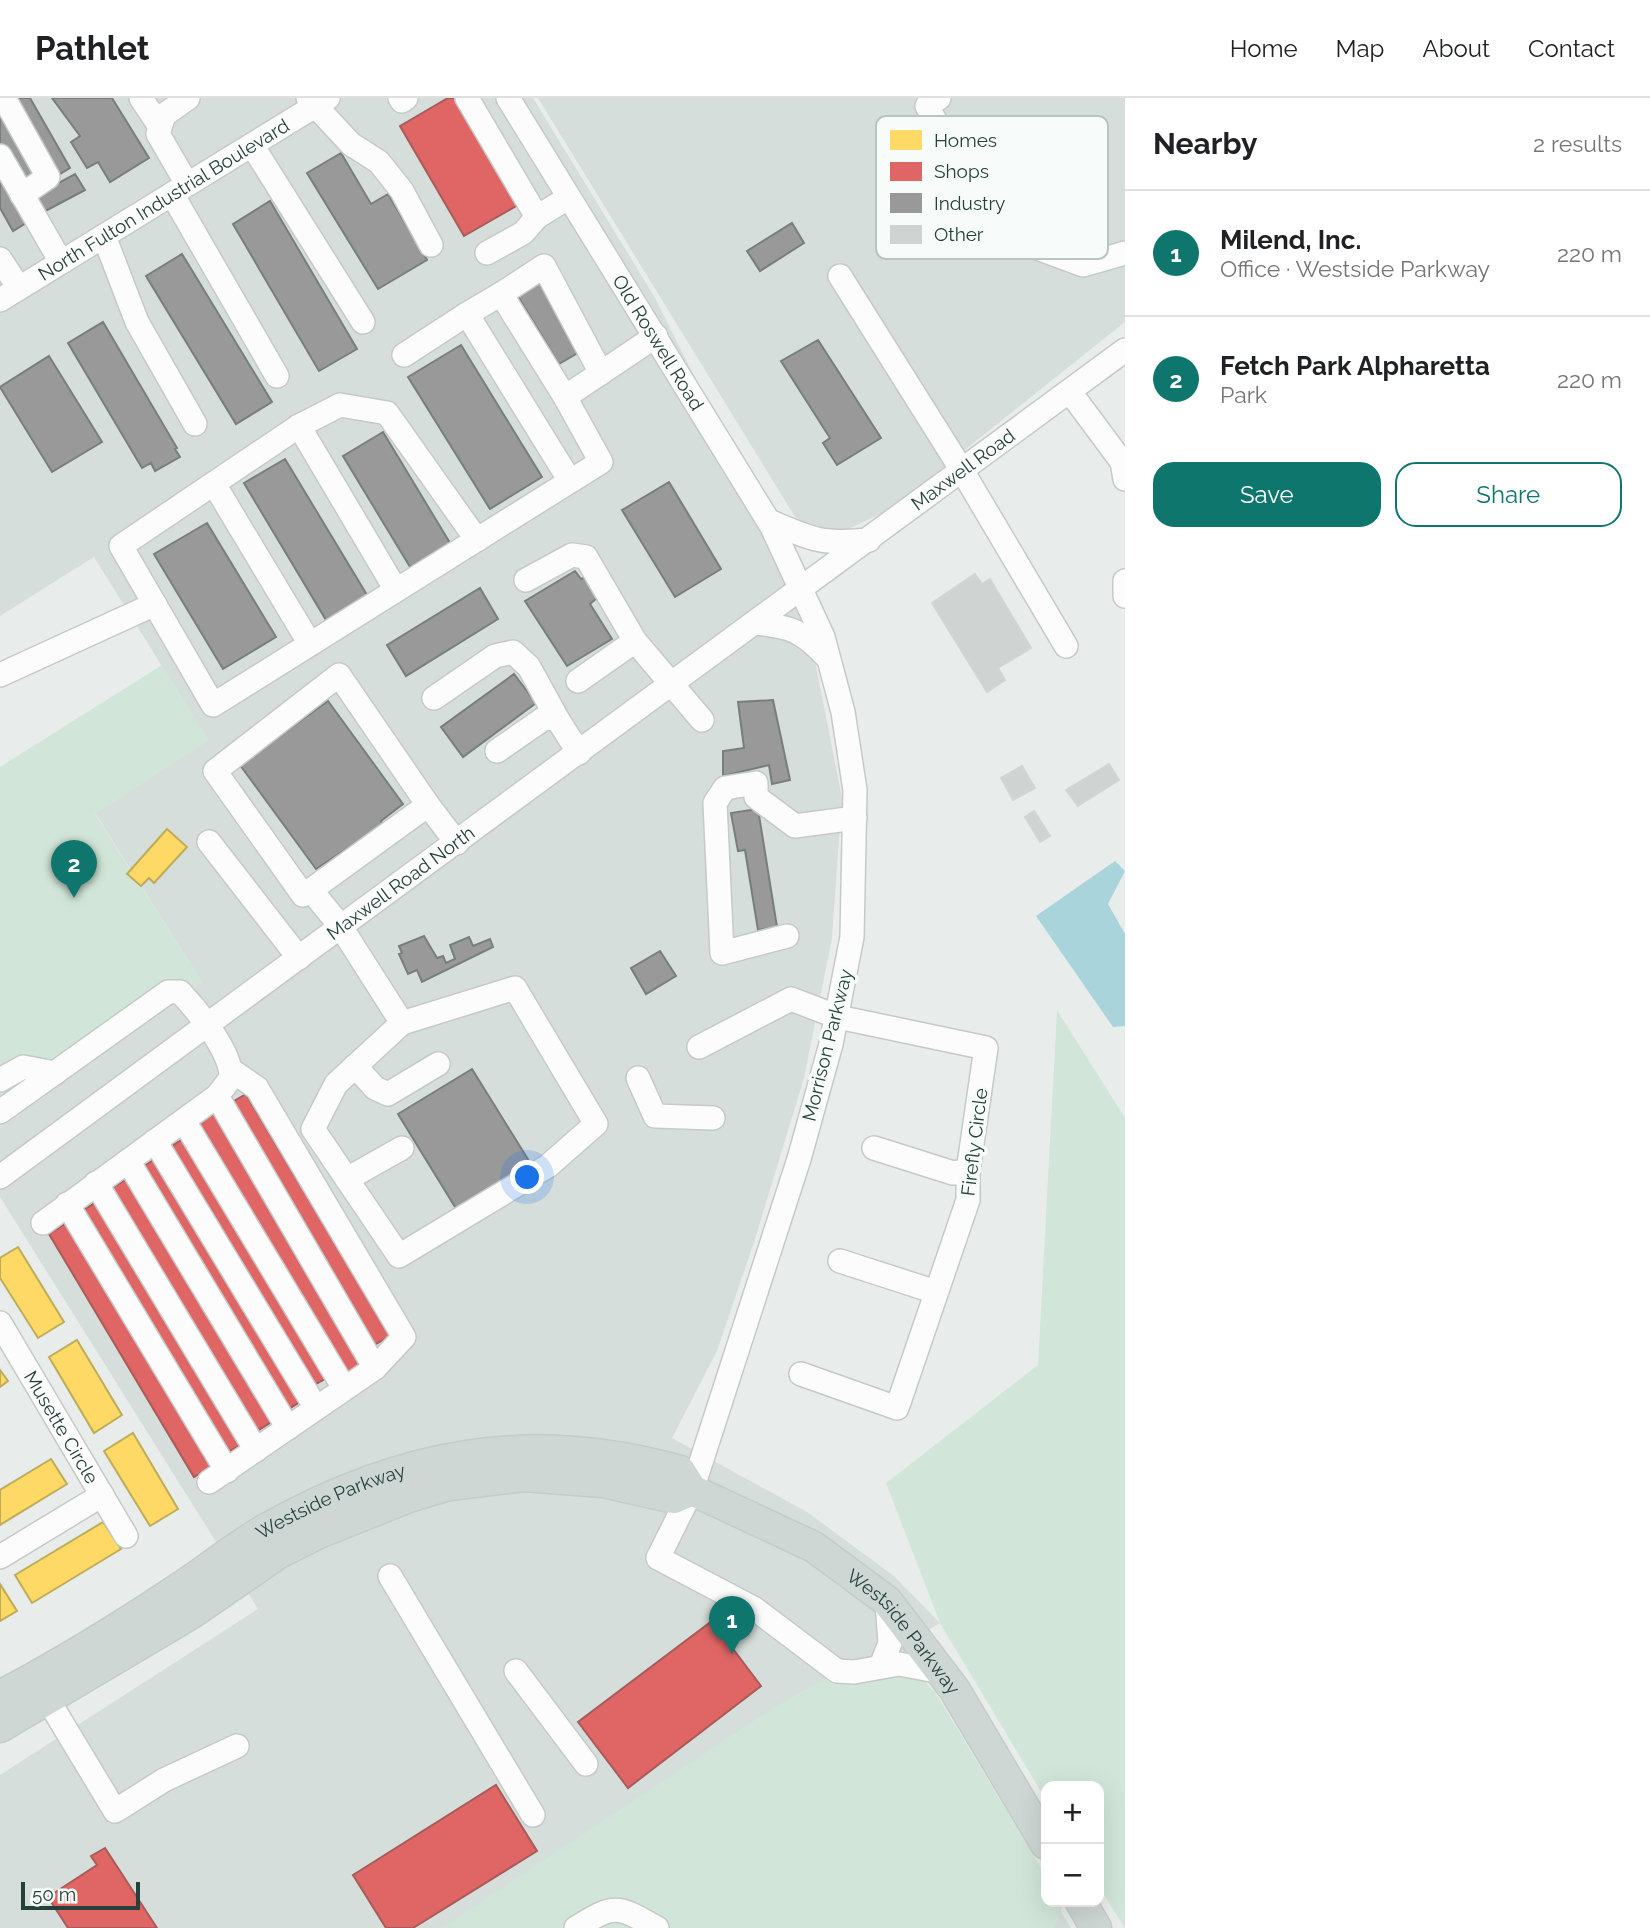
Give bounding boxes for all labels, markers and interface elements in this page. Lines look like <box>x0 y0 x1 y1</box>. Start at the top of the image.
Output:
text: Pathlet <box>35 29 149 68</box>
text: Home <box>1230 34 1298 63</box>
text: Map <box>1336 34 1384 63</box>
text: About <box>1422 34 1490 63</box>
text: Contact <box>1528 34 1615 63</box>
street label: North Fulton Industrial Boulevard <box>34 114 293 285</box>
legend <box>876 116 1108 259</box>
text: Nearby <box>1153 126 1257 161</box>
text: Homes <box>934 129 997 151</box>
text: 2 results <box>1533 130 1622 157</box>
text: Shops <box>934 160 989 182</box>
text: Industry <box>934 192 1005 214</box>
text: Other <box>934 223 984 245</box>
text: Milend, Inc. <box>1220 225 1361 255</box>
text: 1 <box>1170 240 1182 267</box>
text: 220 m <box>1557 240 1622 267</box>
text: Office · Westside Parkway <box>1220 255 1490 282</box>
street label: Old Roswell Road <box>608 271 708 414</box>
text: Fetch Park Alpharetta <box>1220 351 1490 381</box>
text: 2 <box>1170 366 1182 393</box>
text: 220 m <box>1557 366 1622 393</box>
text: Park <box>1220 381 1267 408</box>
street label: Maxwell Road <box>907 424 1019 515</box>
button: Save <box>1153 462 1381 527</box>
button: Share <box>1395 462 1622 527</box>
street label: Maxwell Road North <box>322 821 479 944</box>
pin: 2 <box>51 840 97 898</box>
street label: Morrison Parkway <box>797 967 857 1123</box>
street label: Firefly Circle <box>956 1087 992 1197</box>
your location <box>510 1160 544 1194</box>
street label: Musette Circle <box>20 1367 103 1487</box>
street label: Westside Parkway <box>252 1459 408 1543</box>
street label: Westside Parkway <box>843 1564 965 1698</box>
pin: 1 <box>709 1596 755 1654</box>
map controls <box>1041 1781 1104 1907</box>
button: + <box>1041 1781 1104 1844</box>
button: − <box>1041 1844 1104 1907</box>
scale bar <box>21 1879 140 1911</box>
text: 50 m <box>32 1883 76 1905</box>

